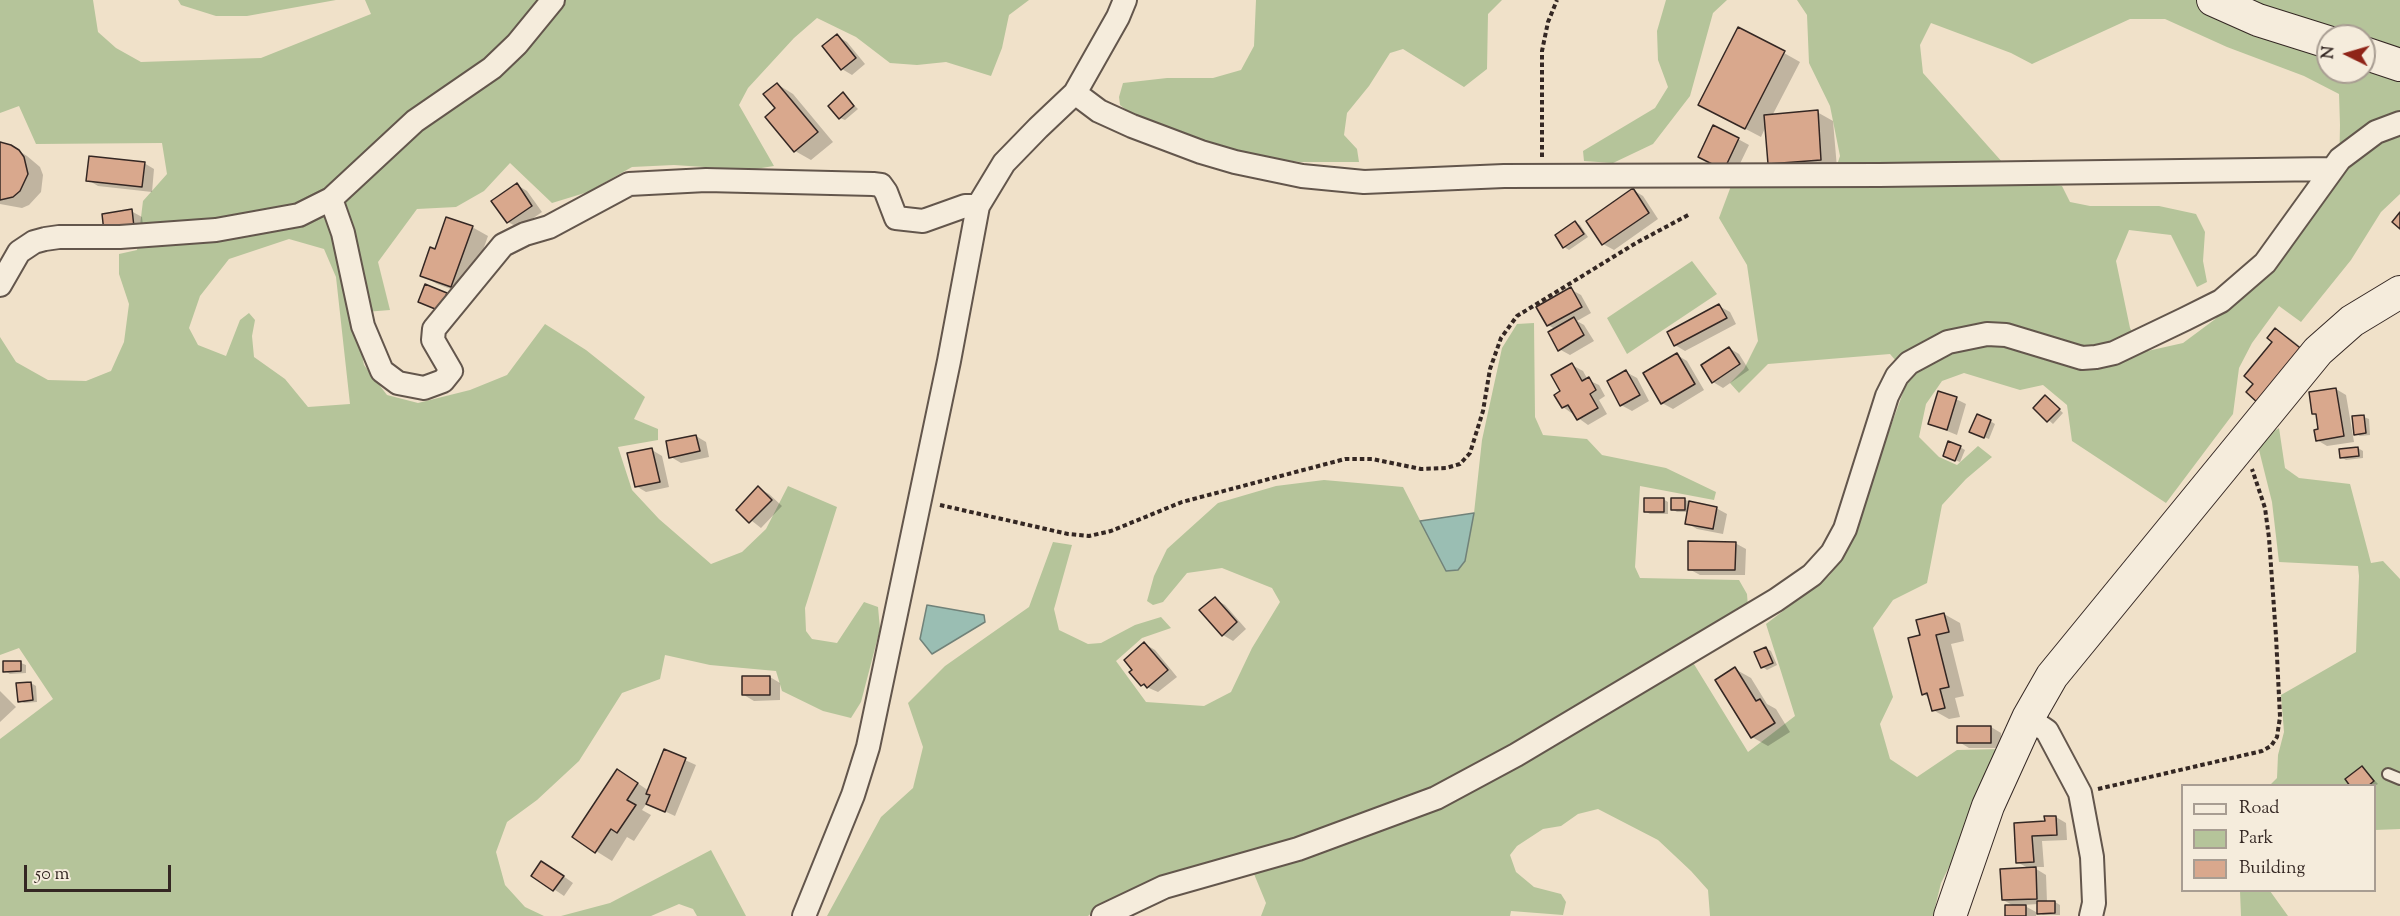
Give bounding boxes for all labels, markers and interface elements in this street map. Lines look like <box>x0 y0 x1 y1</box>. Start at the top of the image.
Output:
north arrow <box>2316 24 2376 84</box>
text: N <box>2318 45 2342 60</box>
legend <box>2181 784 2376 892</box>
text: Road <box>2239 796 2279 822</box>
text: Park <box>2239 826 2273 852</box>
scale bar <box>27 853 174 891</box>
text: Building <box>2239 856 2305 882</box>
text: 50 m <box>35 862 69 888</box>

